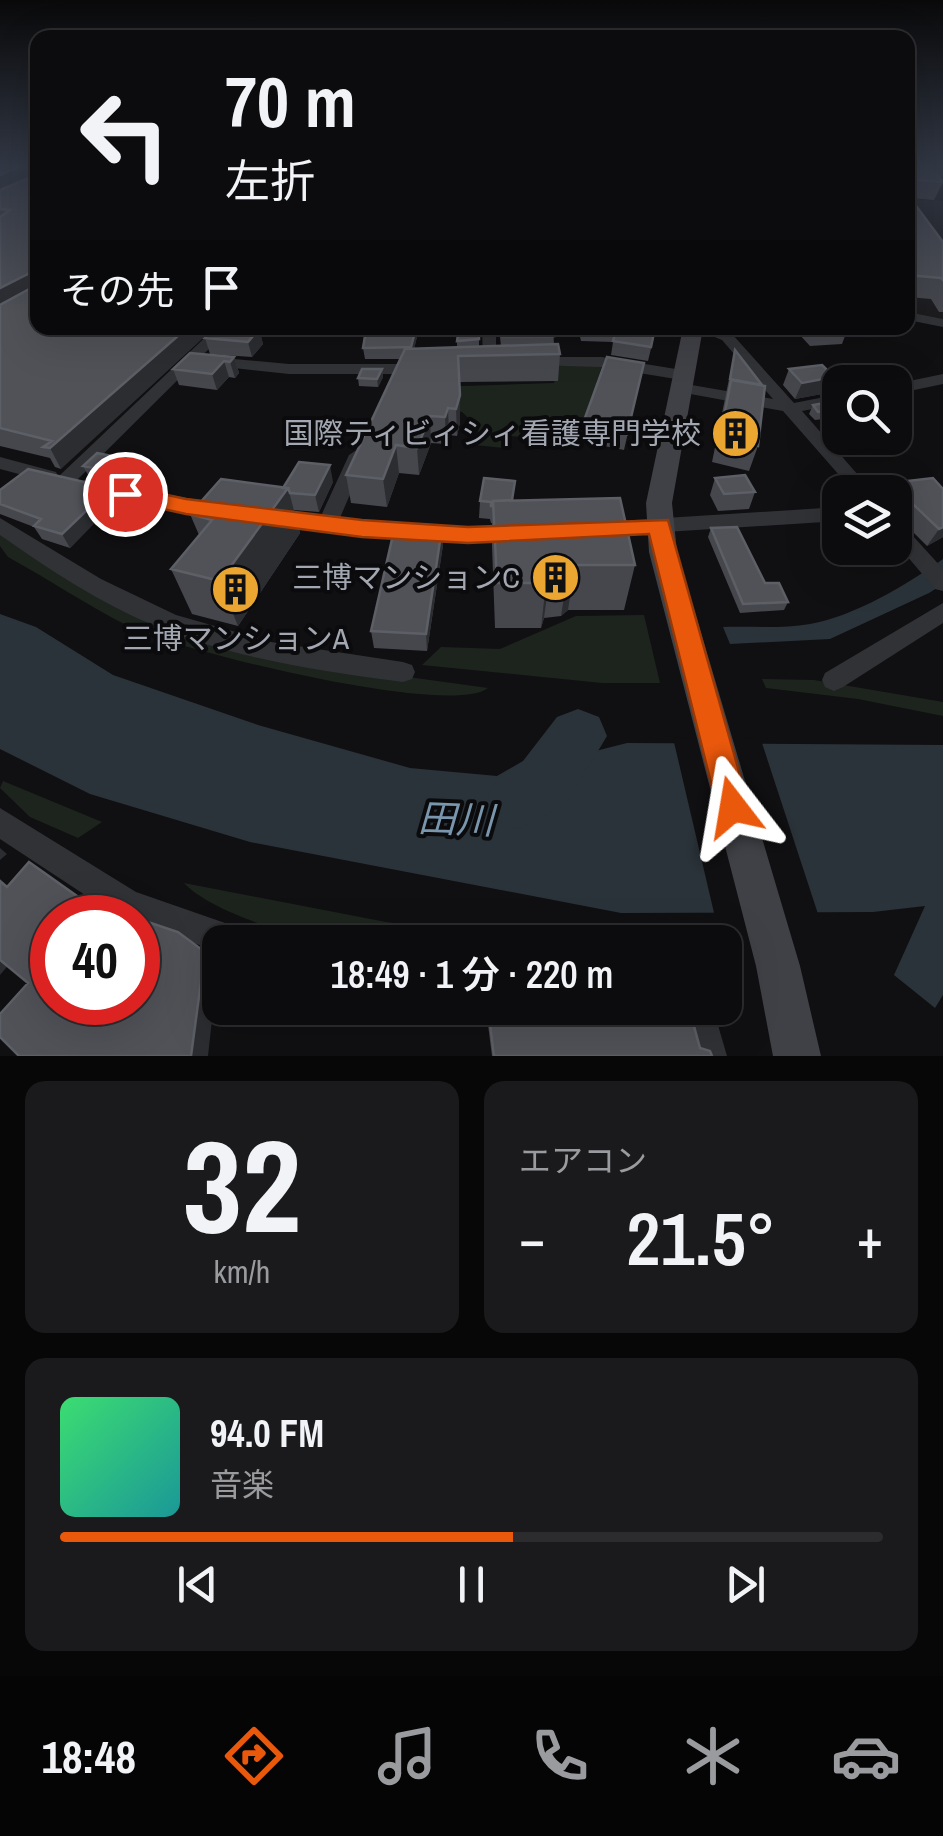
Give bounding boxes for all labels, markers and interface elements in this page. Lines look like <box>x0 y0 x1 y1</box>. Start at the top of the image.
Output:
text: 70 m <box>225 55 356 149</box>
icon: left <box>60 70 190 200</box>
text: 左折 <box>225 150 315 211</box>
icon: arrive <box>194 260 249 315</box>
text: その先 <box>60 265 174 316</box>
map controls <box>822 365 912 565</box>
button: search <box>822 365 912 455</box>
building icon: 国際ティビィシィ看護専門学校 <box>710 407 762 459</box>
place label: 国際ティビィシィ看護専門学校 <box>283 413 701 453</box>
pin <box>83 452 168 537</box>
icon: arrive <box>98 467 153 522</box>
button: layers <box>822 475 912 565</box>
building icon: 三博マンションC <box>529 551 581 603</box>
place label: 三博マンションC <box>292 557 520 597</box>
building icon: 三博マンションA <box>210 563 262 615</box>
place label: 三博マンションA <box>123 618 350 658</box>
position arrow <box>681 755 785 859</box>
water label: 田川 <box>417 792 499 846</box>
speed limit sign: 40 <box>30 895 160 1025</box>
text: 18:49 · 1 分 · 220 m <box>331 949 613 1000</box>
text: 32 <box>183 1097 301 1273</box>
text: エアコン <box>519 1139 647 1182</box>
text: 21.5° <box>626 1187 776 1288</box>
text: − <box>519 1201 545 1275</box>
text: + <box>857 1201 883 1275</box>
text: km/h <box>214 1250 270 1293</box>
text: 94.0 FM <box>210 1408 324 1459</box>
text: 音楽 <box>210 1463 274 1506</box>
icon: previous <box>170 1557 225 1612</box>
icon: pause <box>444 1557 499 1612</box>
icon: next <box>718 1557 773 1612</box>
icon: directions <box>219 1721 289 1791</box>
icon: music <box>372 1721 442 1791</box>
icon: phone <box>525 1721 595 1791</box>
icon: climate <box>678 1721 748 1791</box>
icon: car <box>831 1721 901 1791</box>
text: 18:48 <box>42 1726 136 1787</box>

